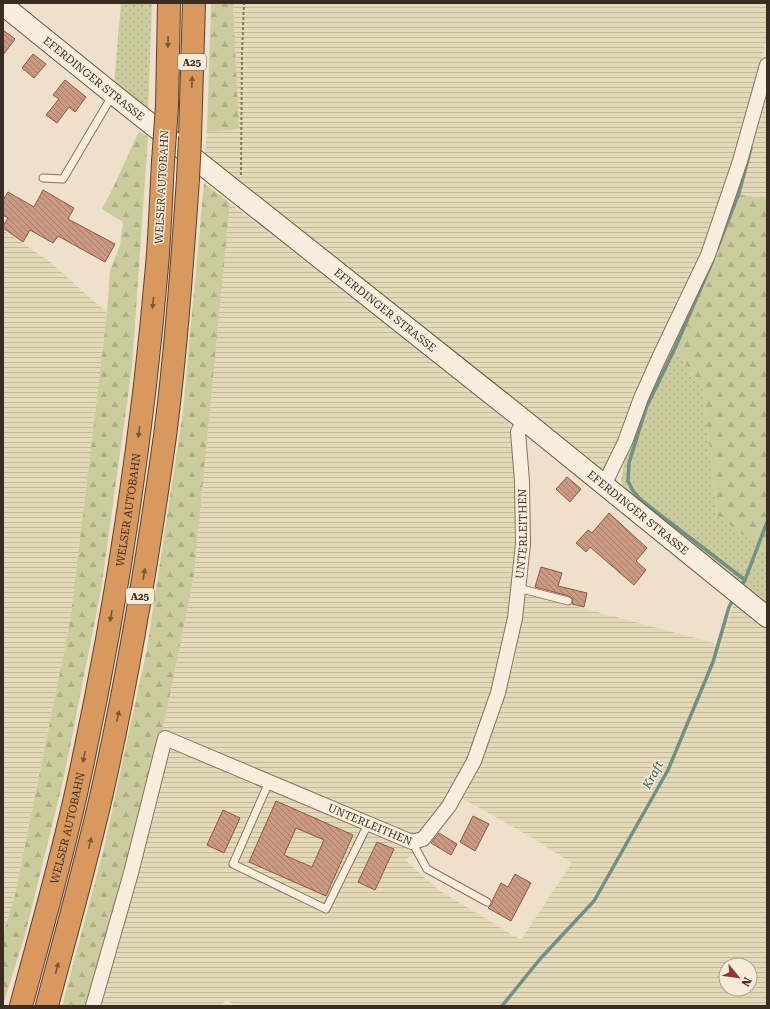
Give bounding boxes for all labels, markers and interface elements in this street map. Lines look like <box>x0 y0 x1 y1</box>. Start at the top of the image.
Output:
street label: EFERDINGER STRASSE <box>41 34 147 123</box>
one-way arrow <box>165 36 171 49</box>
road number: A25 <box>178 54 206 70</box>
one-way arrow <box>188 76 195 88</box>
street label: WELSER AUTOBAHN <box>153 129 171 244</box>
street label: EFERDINGER STRASSE <box>332 266 439 354</box>
one-way arrow <box>150 297 157 309</box>
one-way arrow <box>136 426 142 438</box>
street label: WELSER AUTOBAHN <box>113 452 143 567</box>
street label: EFERDINGER STRASSE <box>585 468 691 557</box>
street label: UNTERLEITHEN <box>513 488 530 579</box>
one-way arrow <box>141 568 147 580</box>
road number: A25 <box>126 588 154 604</box>
one-way arrow <box>108 610 114 622</box>
one-way arrow <box>115 709 121 722</box>
one-way arrow <box>80 751 86 763</box>
water label: Kraft <box>639 758 666 792</box>
street label: WELSER AUTOBAHN <box>48 771 87 885</box>
street label: UNTERLEITHEN <box>326 801 414 848</box>
one-way arrow <box>87 836 93 849</box>
north arrow <box>718 957 758 997</box>
one-way arrow <box>54 962 60 974</box>
text: N <box>738 975 754 989</box>

